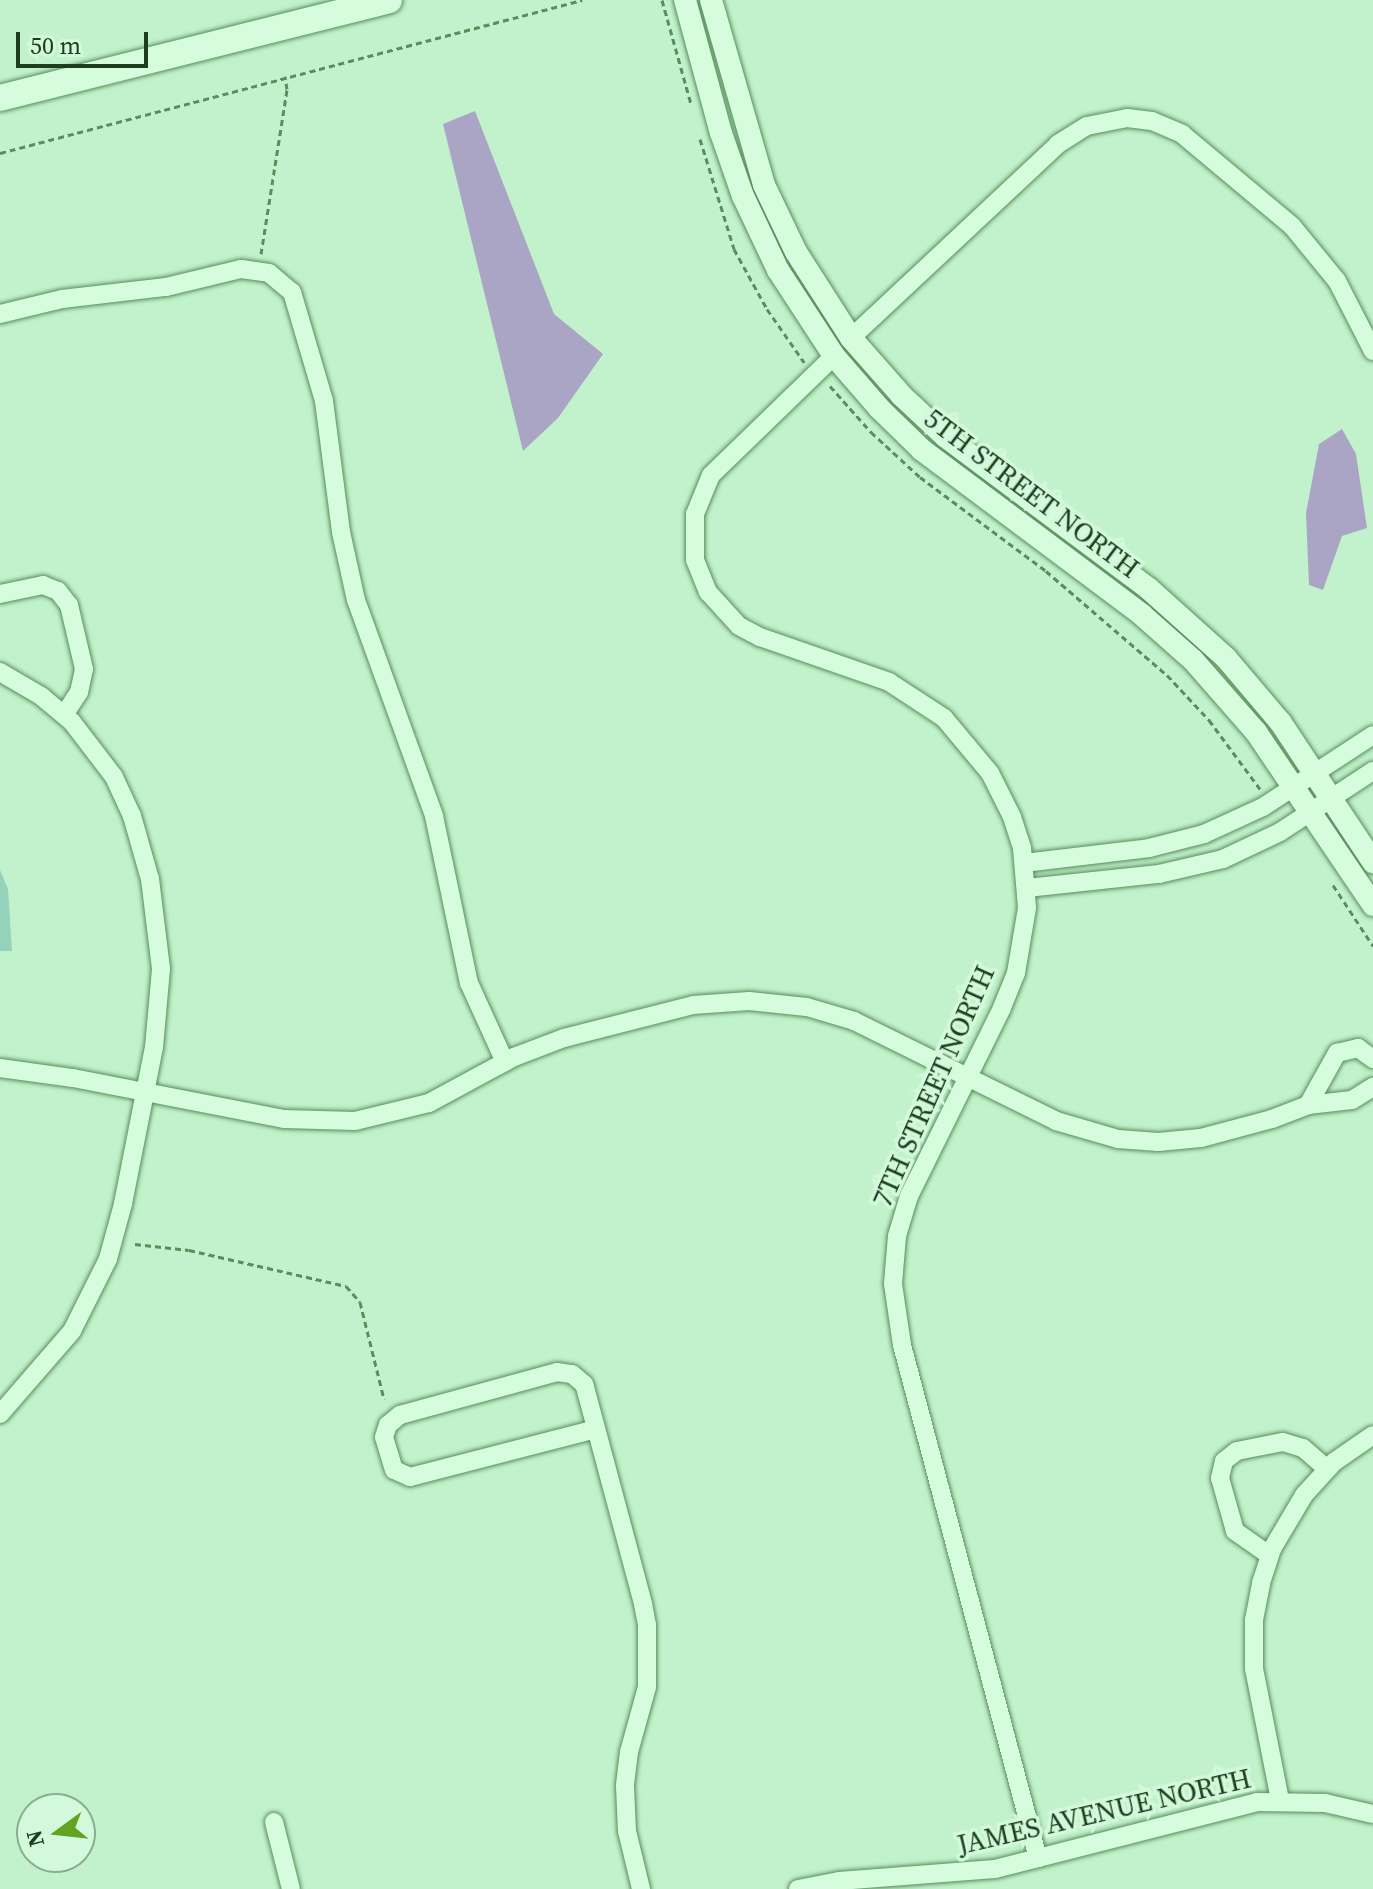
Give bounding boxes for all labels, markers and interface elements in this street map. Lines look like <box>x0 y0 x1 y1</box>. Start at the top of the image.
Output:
scale bar <box>20 16 152 66</box>
text: 50 m <box>30 29 81 62</box>
street label: 5TH STREET NORTH <box>918 401 1146 585</box>
street label: 7TH STREET NORTH <box>864 960 1002 1212</box>
street label: JAMES AVENUE NORTH <box>954 1761 1254 1861</box>
north arrow <box>16 1793 96 1873</box>
text: N <box>18 1827 51 1850</box>

